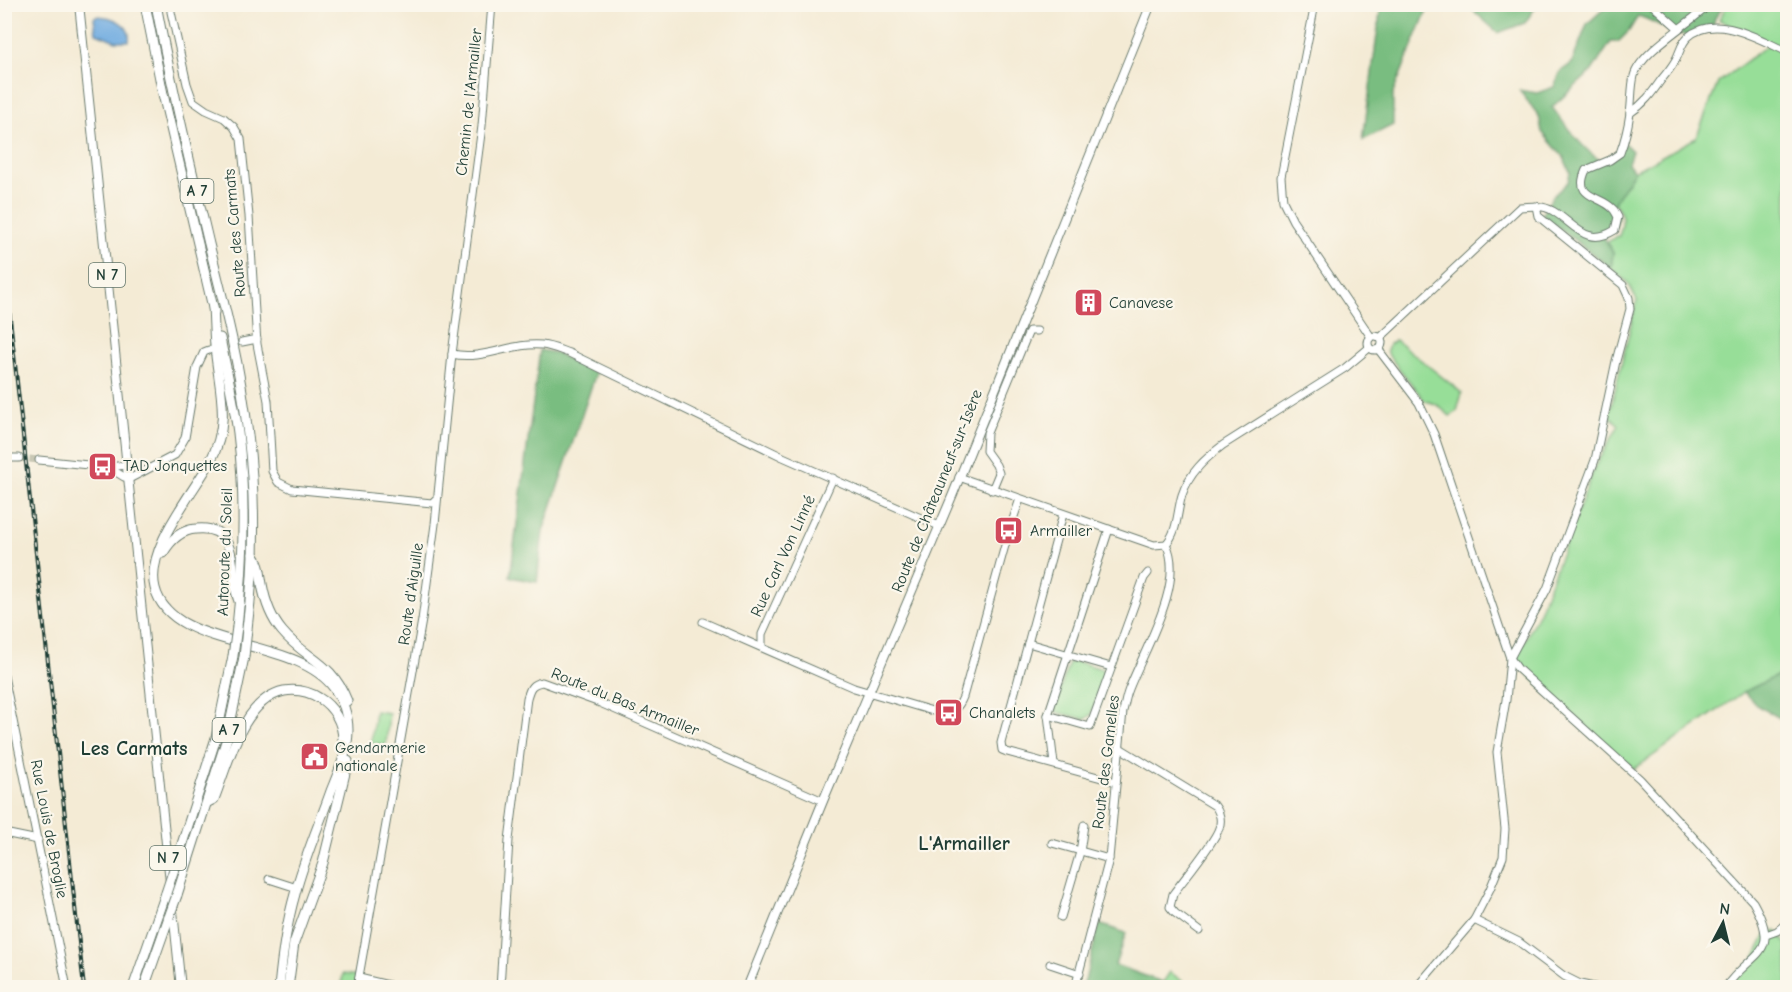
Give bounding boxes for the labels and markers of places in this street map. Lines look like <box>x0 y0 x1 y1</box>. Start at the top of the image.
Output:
building icon: Canavese <box>1072 287 1104 319</box>
place label: Canavese <box>1109 294 1173 312</box>
bus stop icon: TAD Jonquettes <box>86 450 118 482</box>
place label: TAD Jonquettes <box>123 457 227 475</box>
bus stop icon: Armailler <box>993 515 1025 547</box>
place label: Armailler <box>1030 522 1093 540</box>
bus stop icon: Chanalets <box>932 697 964 729</box>
place label: Chanalets <box>969 704 1036 722</box>
place label: Gendarmerie nationale <box>335 739 426 775</box>
public building icon: Gendarmerie nationale <box>298 741 330 773</box>

